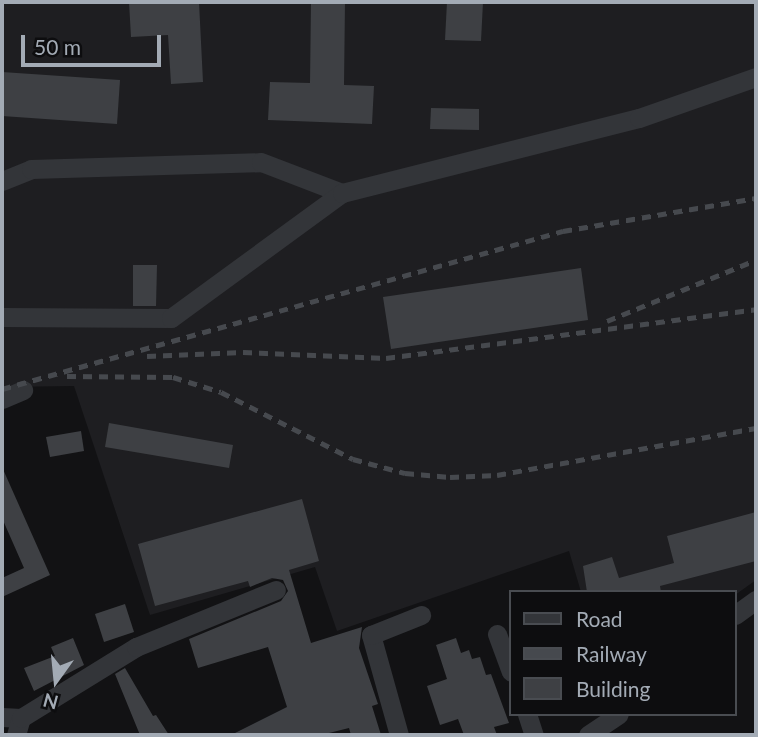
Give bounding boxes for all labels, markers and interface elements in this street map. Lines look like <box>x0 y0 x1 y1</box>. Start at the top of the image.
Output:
scale bar <box>24 21 164 65</box>
text: 50 m <box>34 34 81 59</box>
legend <box>510 590 737 716</box>
text: Road <box>576 606 623 631</box>
text: Railway <box>576 641 647 666</box>
north arrow <box>21 646 91 716</box>
text: Building <box>576 676 651 701</box>
text: N <box>40 689 60 715</box>

